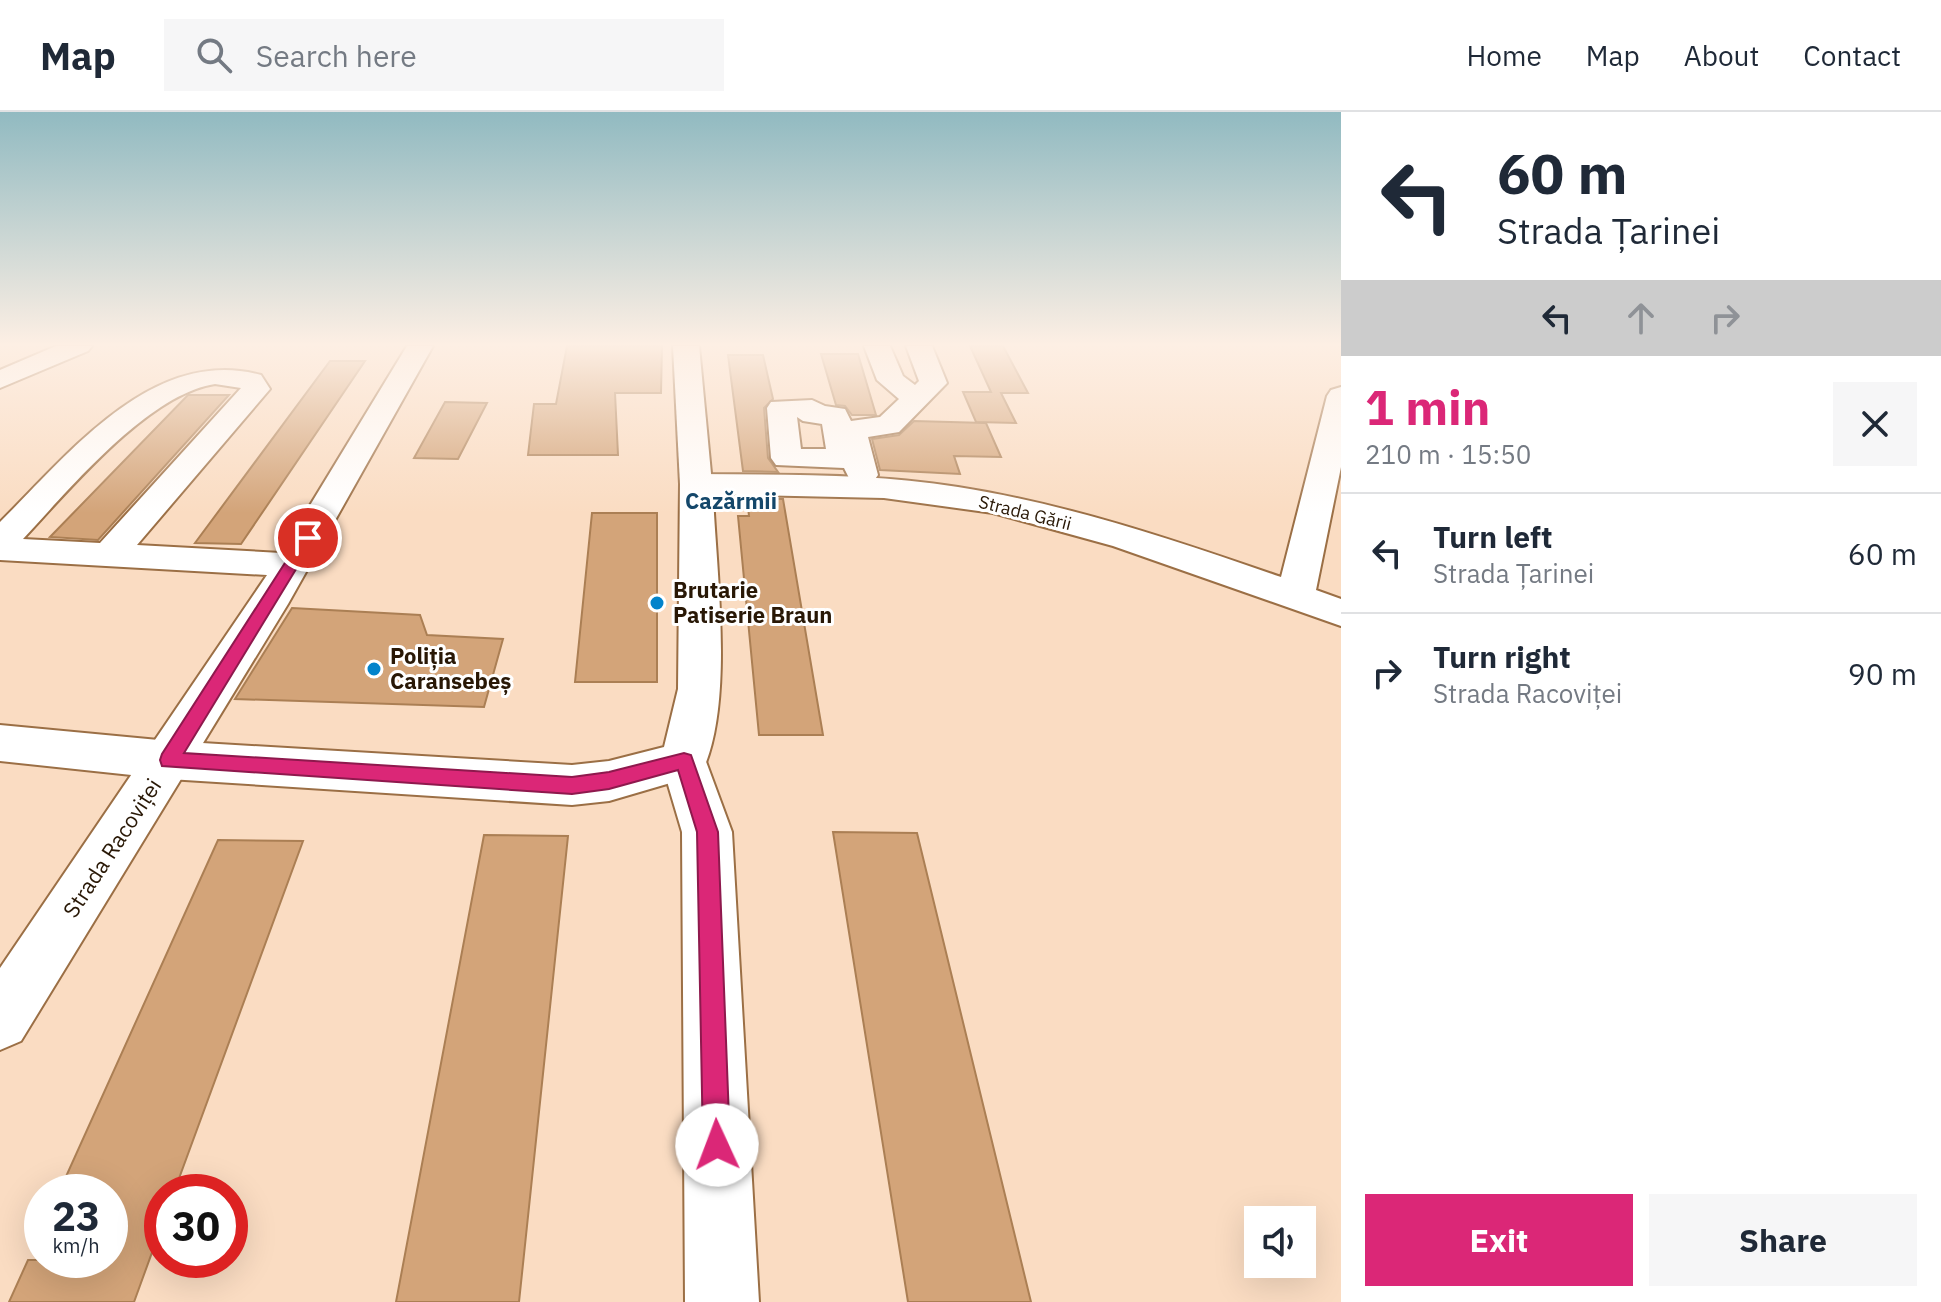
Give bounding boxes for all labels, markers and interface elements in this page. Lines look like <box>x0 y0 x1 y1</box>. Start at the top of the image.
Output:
search box <box>164 19 724 91</box>
text: Map <box>40 31 116 80</box>
icon: search <box>192 33 236 77</box>
text: Search here <box>256 36 417 75</box>
text: Home <box>1466 37 1542 74</box>
text: Map <box>1586 37 1640 74</box>
text: About <box>1684 37 1759 74</box>
text: Contact <box>1803 37 1901 74</box>
text: 60 m <box>1497 137 1627 209</box>
icon: left <box>1365 144 1469 248</box>
text: Strada Țarinei <box>1497 207 1720 254</box>
icon: left <box>1535 296 1579 340</box>
icon: ahead <box>1619 296 1663 340</box>
icon: right <box>1703 296 1747 340</box>
text: 1 min <box>1365 376 1490 438</box>
button: close <box>1833 382 1917 466</box>
text: 210 m · 15:50 <box>1365 437 1531 471</box>
district label: Cazărmii <box>685 486 777 515</box>
street label: Strada Gării <box>976 490 1074 535</box>
pin <box>274 504 342 572</box>
icon: arrive <box>286 516 330 560</box>
text: Turn left <box>1433 517 1552 556</box>
icon: left <box>1365 531 1409 575</box>
text: 60 m <box>1848 534 1917 573</box>
text: Strada Țarinei <box>1433 556 1594 590</box>
place label: Brutarie Patiserie Braun <box>673 575 832 629</box>
marker: Brutarie Patiserie Braun <box>648 594 666 612</box>
text: Turn right <box>1433 637 1571 676</box>
place label: Poliția Caransebeș <box>390 641 511 695</box>
icon: right <box>1365 651 1409 695</box>
text: 90 m <box>1848 654 1917 693</box>
marker: Poliția Caransebeș <box>365 660 383 678</box>
text: Strada Racoviței <box>1433 676 1622 710</box>
street label: Strada Racoviței <box>56 773 167 923</box>
position arrow <box>675 1103 759 1187</box>
speed limit sign: 30 <box>144 1174 248 1278</box>
text: 23 <box>52 1190 100 1242</box>
button: Exit <box>1365 1194 1633 1286</box>
button: Share <box>1649 1194 1917 1286</box>
map controls <box>1244 1206 1316 1278</box>
button: sound <box>1244 1206 1316 1278</box>
text: km/h <box>52 1232 100 1259</box>

